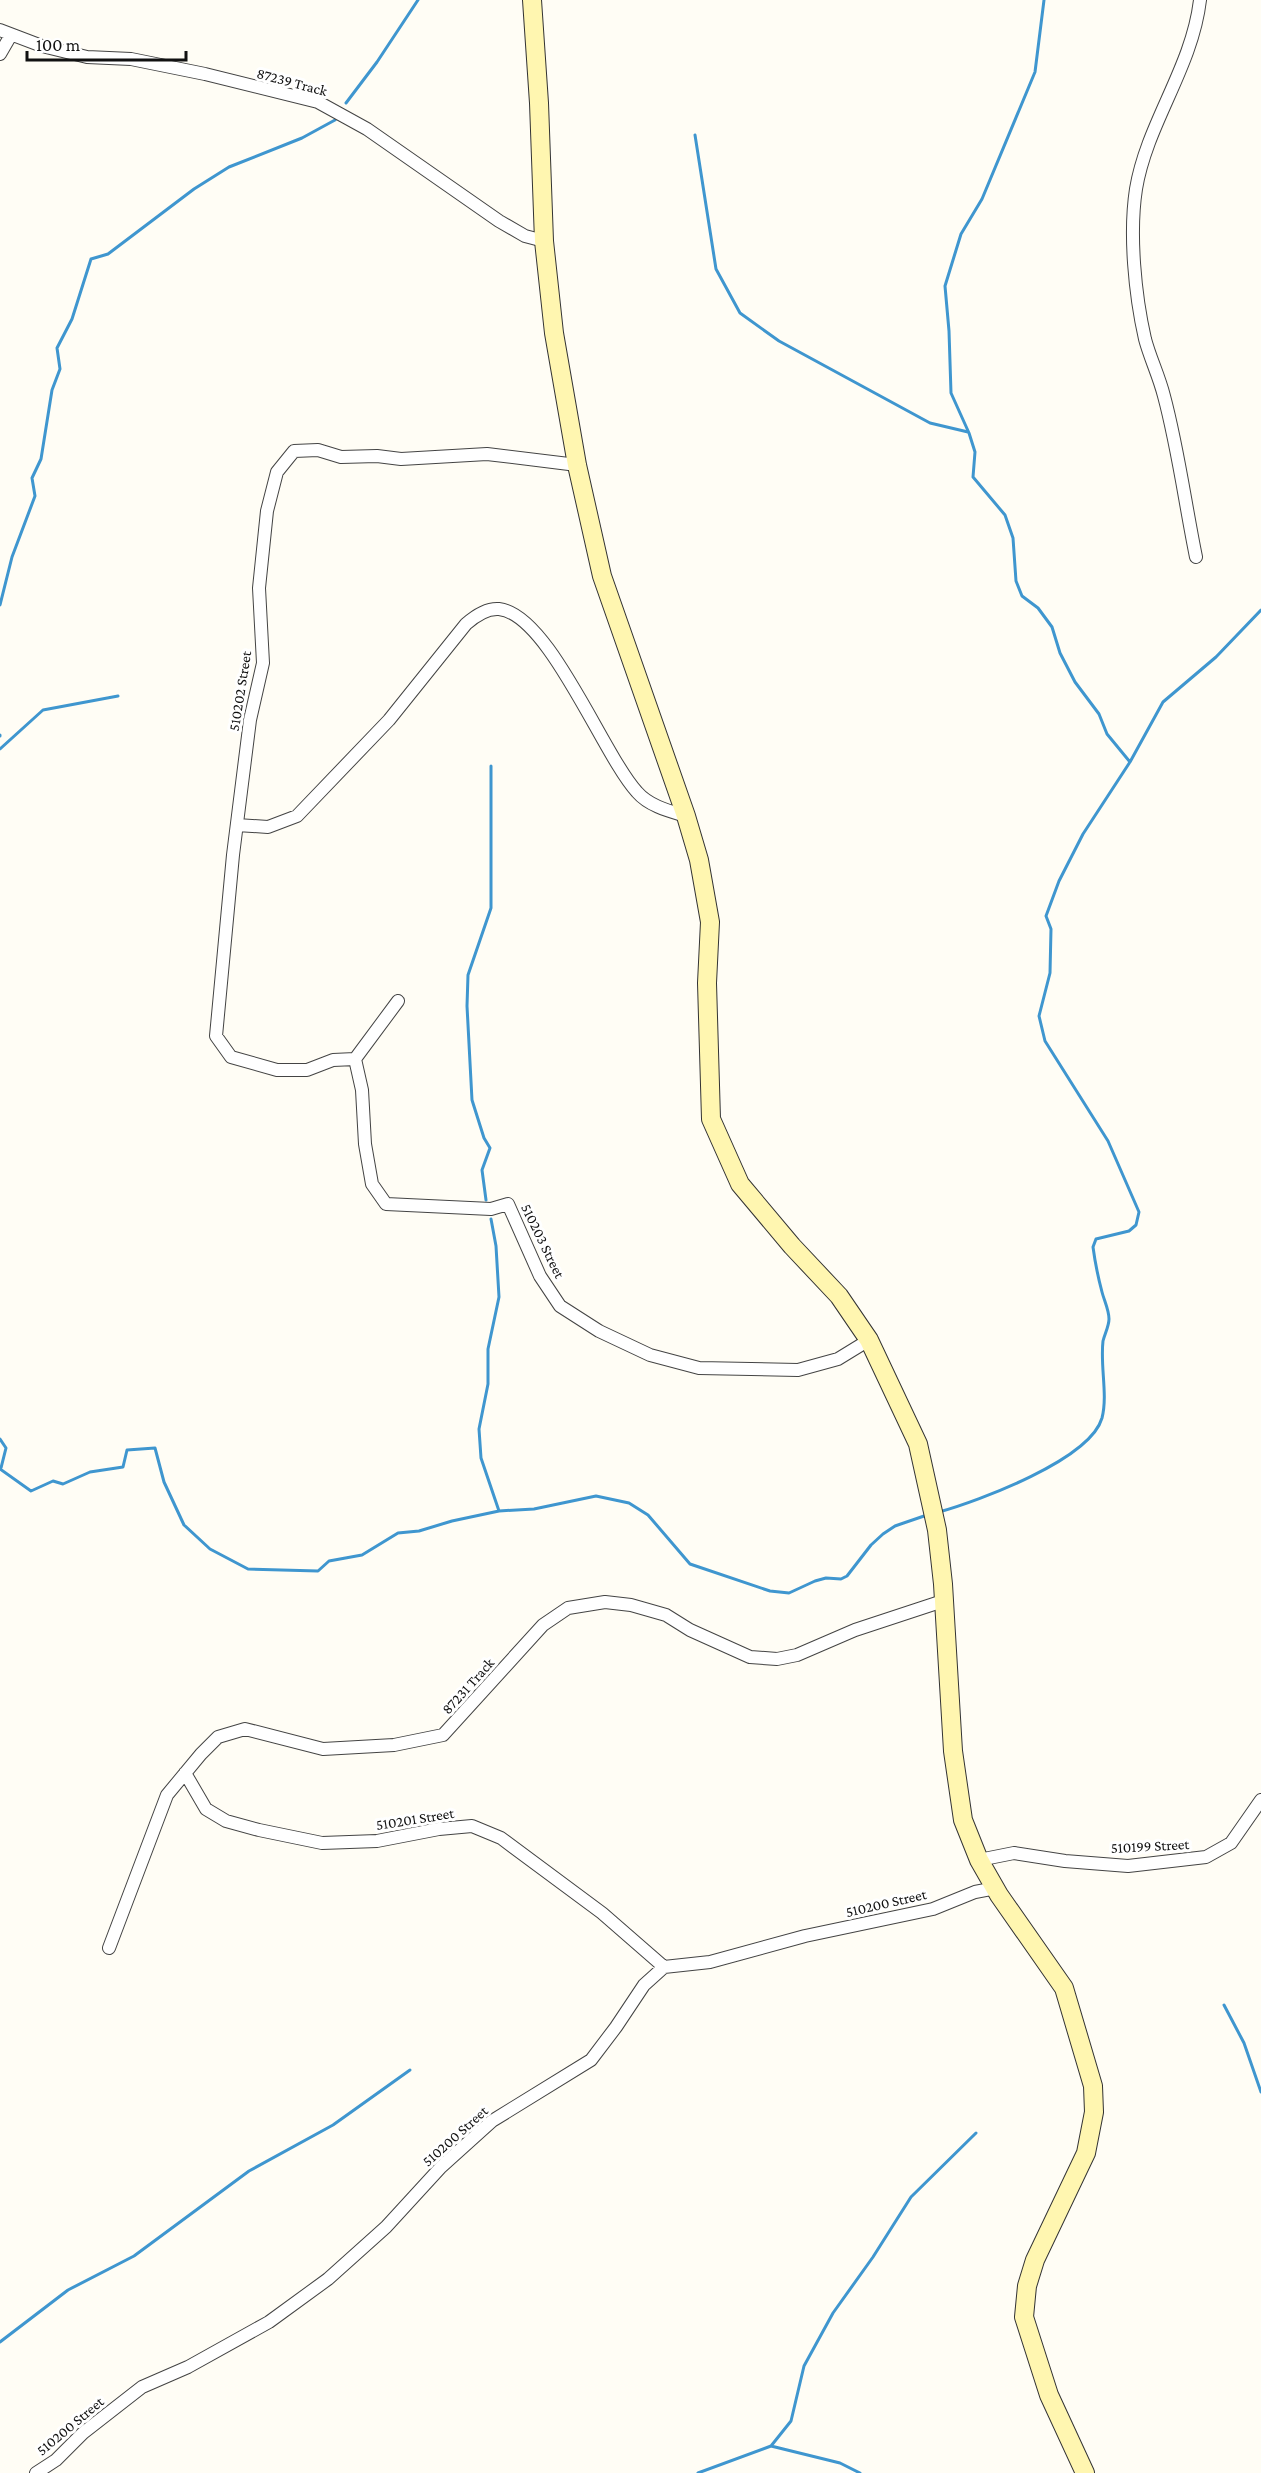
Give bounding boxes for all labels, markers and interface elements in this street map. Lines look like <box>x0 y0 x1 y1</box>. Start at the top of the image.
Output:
scale bar <box>27 24 186 62</box>
text: 100 m <box>36 35 81 55</box>
street label: 87239 Track <box>255 65 330 99</box>
street label: 510202 Street <box>226 649 254 732</box>
street label: 510203 Street <box>518 1201 568 1282</box>
street label: 87231 Track <box>439 1654 498 1717</box>
street label: 510201 Street <box>375 1805 456 1833</box>
street label: 510199 Street <box>1110 1836 1191 1856</box>
street label: 510200 Street <box>844 1886 929 1920</box>
street label: 510200 Street <box>419 2102 492 2170</box>
street label: 510200 Street <box>33 2393 107 2459</box>

